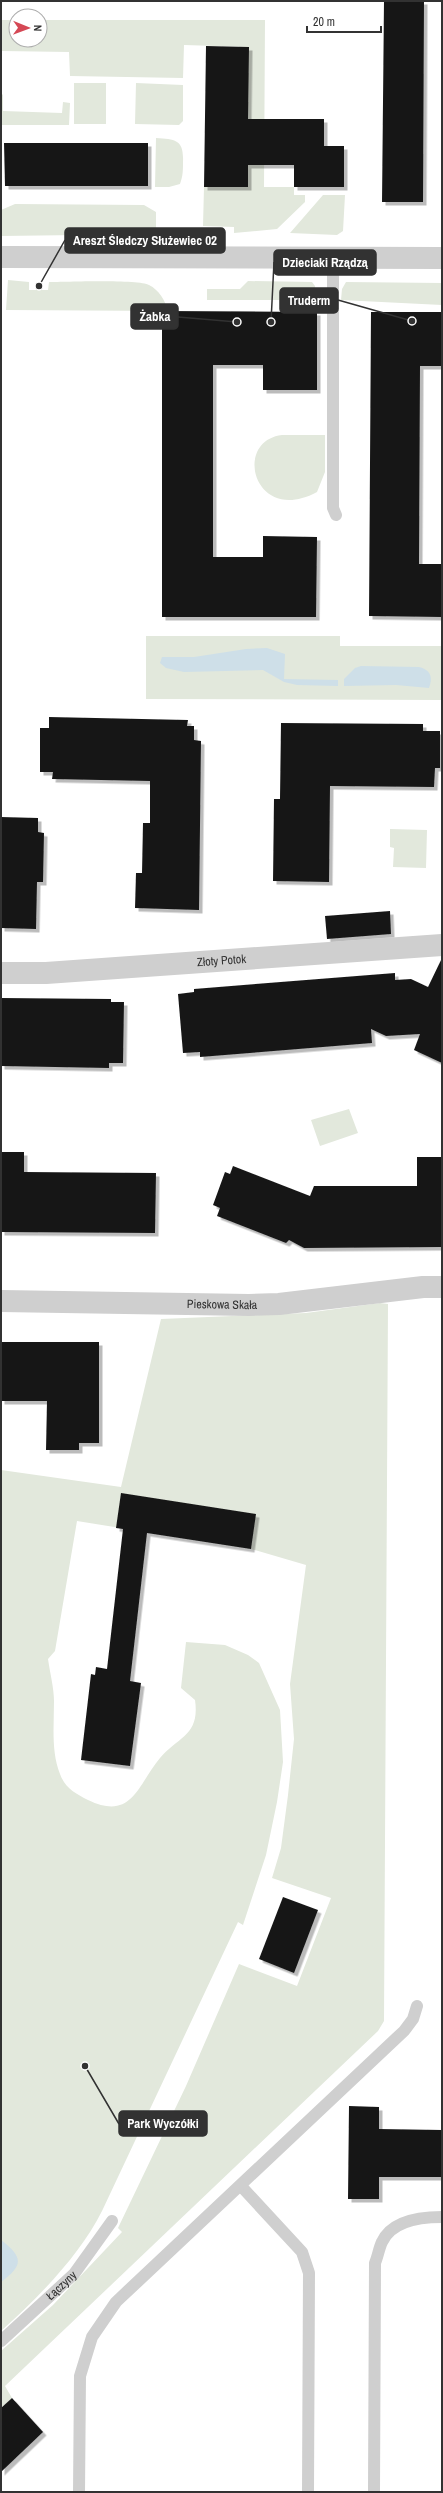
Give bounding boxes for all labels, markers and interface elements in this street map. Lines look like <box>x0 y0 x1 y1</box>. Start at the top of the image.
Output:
north arrow <box>8 8 48 48</box>
scale bar <box>307 8 381 34</box>
text: 20 m <box>313 14 335 30</box>
text: N <box>31 25 45 32</box>
callout: Areszt Śledczy Służewiec 02 <box>65 228 225 253</box>
text: Areszt Śledczy Służewiec 02 <box>73 232 217 249</box>
callout: Dzieciaki Rządzą <box>274 250 376 275</box>
text: Dzieciaki Rządzą <box>282 254 369 271</box>
callout: Truderm <box>280 288 338 313</box>
text: Truderm <box>288 292 330 309</box>
callout: Żabka <box>131 304 178 329</box>
text: Żabka <box>140 308 170 325</box>
street label: Złoty Potok <box>196 951 247 970</box>
street label: Pieskowa Skała <box>187 1296 258 1313</box>
callout: Park Wyczółki <box>119 2111 207 2136</box>
text: Park Wyczółki <box>127 2115 199 2132</box>
street label: Łączyny <box>43 2267 80 2304</box>

